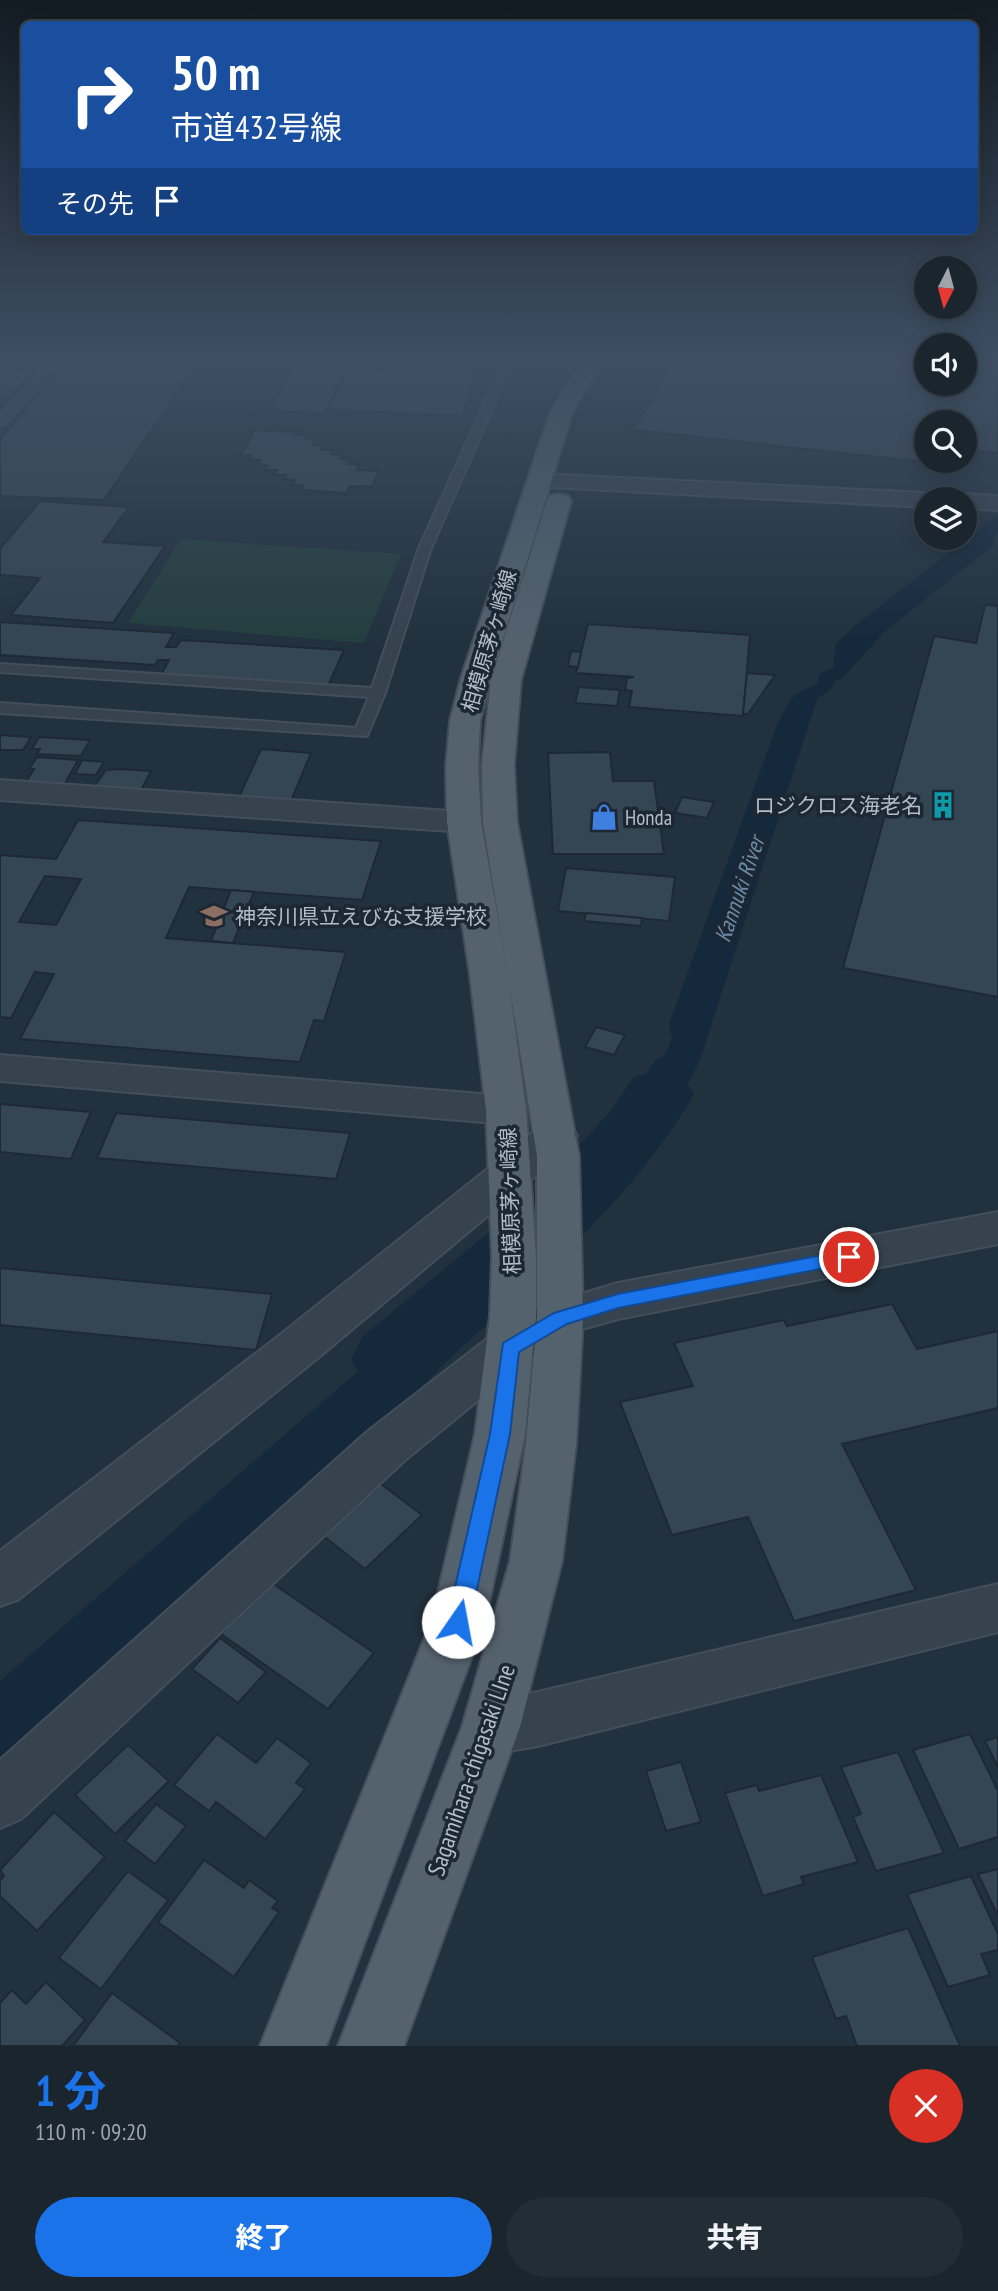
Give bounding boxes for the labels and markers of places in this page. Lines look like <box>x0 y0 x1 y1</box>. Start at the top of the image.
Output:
building icon: ロジクロス海老名 <box>928 790 958 820</box>
place label: ロジクロス海老名 <box>754 792 922 819</box>
shop icon: Honda <box>589 802 619 832</box>
place label: Honda <box>625 804 672 831</box>
school or university icon: 神奈川県立えびな支援学校 <box>199 901 229 931</box>
place label: 神奈川県立えびな支援学校 <box>235 903 487 930</box>
pin <box>819 1227 879 1287</box>

